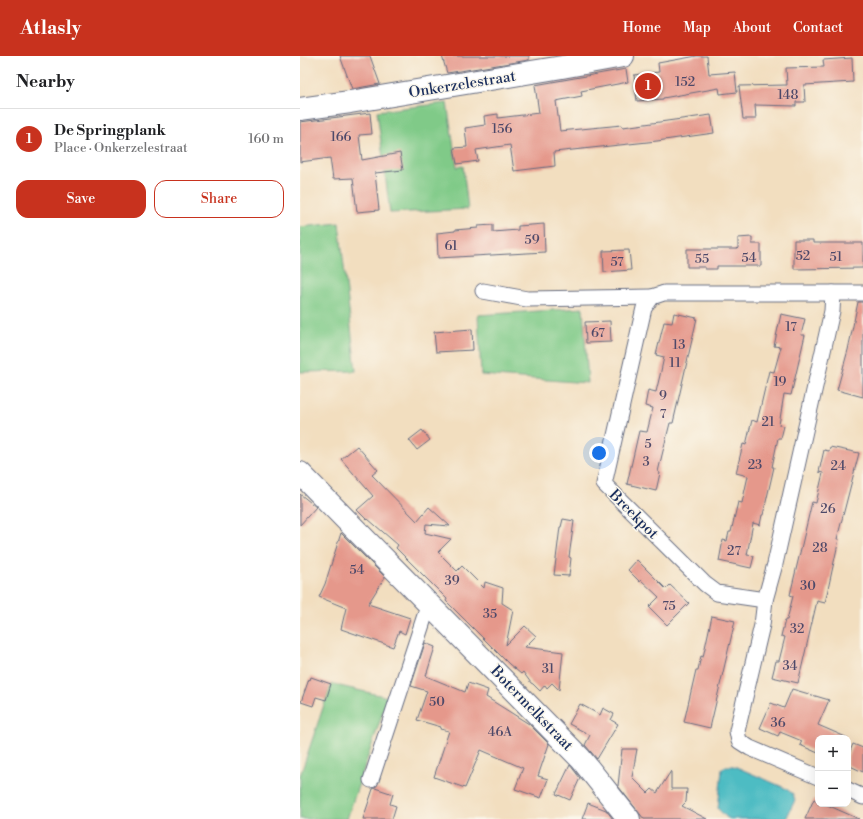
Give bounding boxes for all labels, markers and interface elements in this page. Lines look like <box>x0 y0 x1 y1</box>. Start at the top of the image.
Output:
text: Atlasly <box>20 16 81 40</box>
text: Home <box>623 19 661 37</box>
text: Map <box>683 19 711 37</box>
text: About <box>733 19 771 37</box>
text: Contact <box>793 19 843 37</box>
street label: Onkerzelestraat <box>407 67 518 102</box>
text: Nearby <box>16 71 75 93</box>
pin: 1 <box>635 71 661 101</box>
house number: 152 <box>675 74 695 90</box>
house number: 148 <box>778 87 798 103</box>
text: De Springplank <box>54 121 166 140</box>
house number: 156 <box>492 121 512 137</box>
house number: 166 <box>331 129 352 145</box>
text: 1 <box>26 131 32 147</box>
text: 160 m <box>248 131 284 147</box>
text: Place · Onkerzelestraat <box>54 140 188 156</box>
button: Save <box>16 180 146 218</box>
button: Share <box>154 180 284 218</box>
house number: 59 <box>524 232 540 248</box>
house number: 61 <box>444 238 458 254</box>
house number: 52 <box>796 248 810 264</box>
house number: 51 <box>830 249 843 265</box>
house number: 54 <box>741 250 757 266</box>
house number: 55 <box>695 251 709 267</box>
house number: 57 <box>610 254 624 270</box>
house number: 17 <box>785 319 797 335</box>
house number: 67 <box>591 325 605 341</box>
house number: 13 <box>673 337 685 353</box>
house number: 11 <box>669 355 681 371</box>
house number: 19 <box>773 374 787 390</box>
house number: 9 <box>659 388 667 404</box>
house number: 7 <box>660 406 667 422</box>
house number: 21 <box>761 414 775 430</box>
house number: 5 <box>644 436 652 452</box>
your location <box>589 443 609 463</box>
house number: 3 <box>642 454 650 470</box>
house number: 23 <box>748 457 762 473</box>
house number: 24 <box>830 458 846 474</box>
street label: Breekpot <box>604 485 663 544</box>
house number: 26 <box>820 501 836 517</box>
house number: 28 <box>812 540 828 556</box>
house number: 27 <box>727 543 741 559</box>
house number: 54 <box>349 562 365 578</box>
house number: 39 <box>444 573 460 589</box>
house number: 30 <box>800 578 816 594</box>
house number: 75 <box>662 598 676 614</box>
house number: 35 <box>483 606 497 622</box>
house number: 32 <box>790 621 804 637</box>
house number: 34 <box>782 658 798 674</box>
street label: Botermelkstraat <box>486 661 577 755</box>
house number: 31 <box>542 661 555 677</box>
house number: 50 <box>429 694 445 710</box>
house number: 36 <box>770 715 786 731</box>
house number: 46A <box>488 724 513 740</box>
map controls <box>815 735 851 807</box>
button: + <box>815 735 851 771</box>
button: − <box>815 771 851 807</box>

